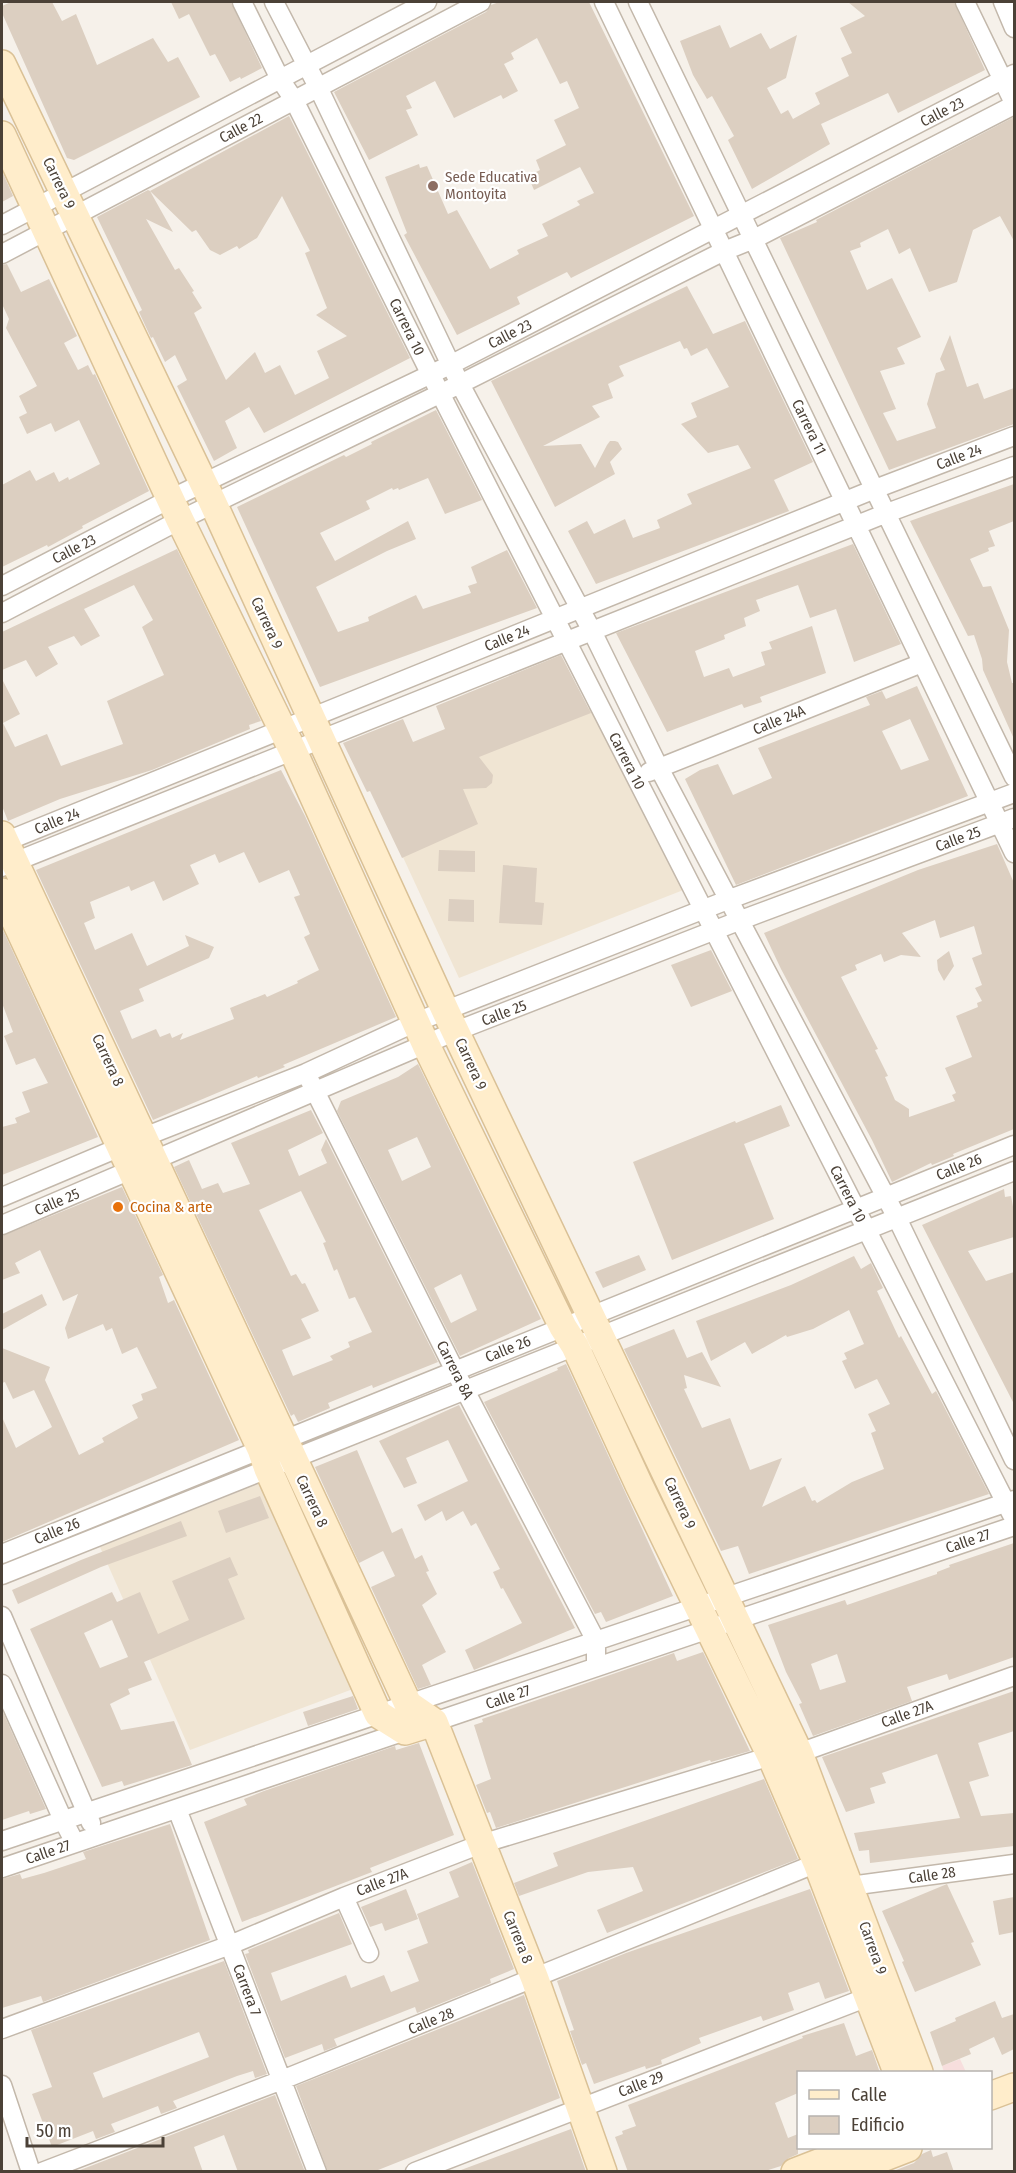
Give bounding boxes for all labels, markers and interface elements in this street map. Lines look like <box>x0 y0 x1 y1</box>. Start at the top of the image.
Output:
street label: Calle 23 <box>917 93 967 131</box>
street label: Calle 22 <box>216 109 266 147</box>
street label: Carrera 9 <box>39 154 79 212</box>
place label: Sede Educativa Montoyita <box>445 168 538 203</box>
marker: Sede Educativa Montoyita <box>426 179 440 193</box>
street label: Carrera 10 <box>385 295 429 359</box>
street label: Calle 23 <box>485 315 535 353</box>
street label: Carrera 11 <box>788 396 830 458</box>
street label: Calle 24 <box>934 440 984 474</box>
street label: Calle 23 <box>49 530 99 568</box>
street label: Carrera 9 <box>247 594 287 652</box>
street label: Calle 24 <box>482 621 532 655</box>
street label: Calle 24A <box>750 701 808 739</box>
street label: Carrera 10 <box>605 729 649 793</box>
street label: Calle 24 <box>32 804 82 838</box>
street label: Calle 25 <box>933 822 983 855</box>
street label: Calle 25 <box>479 996 529 1030</box>
street label: Carrera 8 <box>88 1031 128 1089</box>
street label: Carrera 9 <box>451 1035 491 1093</box>
street label: Calle 26 <box>934 1150 984 1184</box>
street label: Carrera 10 <box>826 1162 870 1226</box>
street label: Calle 25 <box>32 1184 82 1219</box>
place label: Cocina & arte <box>130 1198 212 1216</box>
marker: Cocina & arte <box>111 1200 125 1214</box>
street label: Calle 26 <box>483 1332 533 1366</box>
street label: Carrera 8A <box>433 1338 477 1402</box>
street label: Carrera 8 <box>292 1472 332 1530</box>
street label: Carrera 9 <box>660 1474 700 1532</box>
street label: Calle 26 <box>32 1514 82 1548</box>
street label: Calle 27 <box>943 1525 993 1557</box>
street label: Calle 27 <box>483 1681 533 1713</box>
street label: Calle 27A <box>879 1696 935 1732</box>
street label: Calle 27 <box>23 1836 73 1868</box>
street label: Calle 28 <box>907 1863 957 1887</box>
street label: Calle 27A <box>354 1864 410 1900</box>
street label: Carrera 8 <box>499 1908 537 1966</box>
street label: Carrera 9 <box>855 1919 891 1977</box>
street label: Carrera 7 <box>229 1962 265 2018</box>
street label: Calle 28 <box>406 2004 456 2038</box>
street label: Calle 29 <box>616 2067 666 2101</box>
legend <box>797 2071 992 2149</box>
text: Calle <box>851 2084 887 2106</box>
scale bar <box>27 2110 164 2148</box>
text: Edificio <box>851 2114 904 2136</box>
text: 50 m <box>36 2120 72 2142</box>

